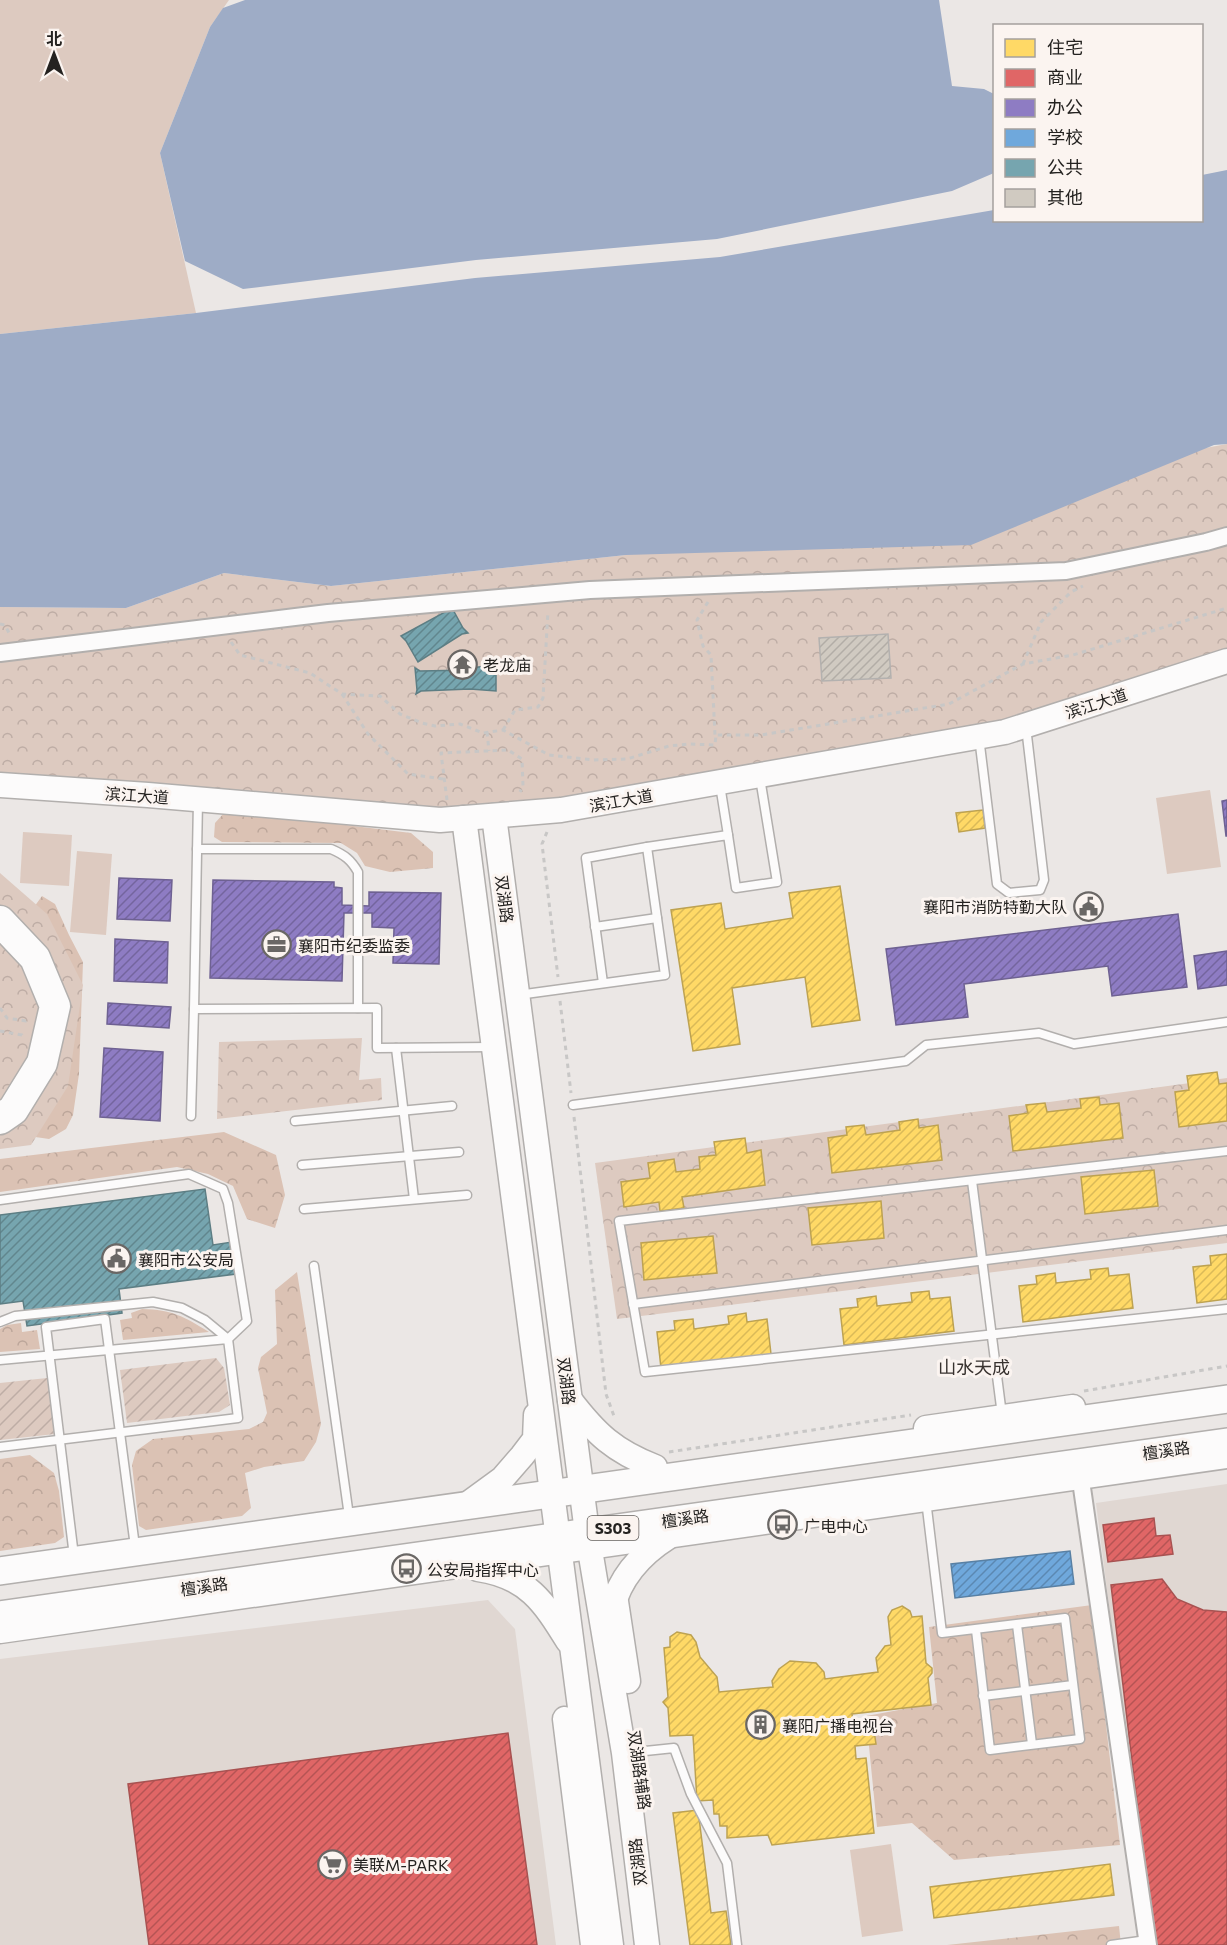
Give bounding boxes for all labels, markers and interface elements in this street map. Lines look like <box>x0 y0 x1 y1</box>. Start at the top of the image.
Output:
north arrow <box>24 24 84 84</box>
legend <box>993 24 1203 222</box>
text: 北 <box>46 29 62 48</box>
text: 住宅 <box>1047 36 1083 58</box>
text: 商业 <box>1047 66 1083 88</box>
text: 办公 <box>1047 96 1083 118</box>
text: 学校 <box>1047 126 1083 148</box>
text: 公共 <box>1047 156 1083 178</box>
text: 其他 <box>1047 186 1083 208</box>
temple icon: 老龙庙 <box>446 648 478 680</box>
place label: 老龙庙 <box>483 655 531 674</box>
street label: 滨江大道 <box>1063 684 1129 722</box>
street label: 滨江大道 <box>104 783 170 807</box>
street label: 滨江大道 <box>588 785 654 815</box>
street label: 双湖路 <box>493 874 517 924</box>
public building icon: 襄阳市消防特勤大队 <box>1072 890 1104 922</box>
place label: 襄阳市消防特勤大队 <box>923 897 1067 916</box>
office icon: 襄阳市纪委监委 <box>261 929 293 961</box>
place label: 襄阳市纪委监委 <box>298 936 410 955</box>
public building icon: 襄阳市公安局 <box>101 1243 133 1275</box>
place label: 襄阳市公安局 <box>138 1250 234 1269</box>
street label: 双湖路 <box>555 1356 579 1406</box>
district label: 山水天成 <box>938 1356 1010 1378</box>
street label: 檀溪路 <box>1141 1437 1191 1463</box>
street label: 檀溪路 <box>660 1505 710 1531</box>
bus stop icon: 广电中心 <box>767 1509 799 1541</box>
road number: S303 <box>588 1516 638 1540</box>
place label: 广电中心 <box>804 1516 868 1535</box>
bus stop icon: 公安局指挥中心 <box>390 1553 422 1585</box>
place label: 公安局指挥中心 <box>427 1560 539 1579</box>
street label: 檀溪路 <box>179 1573 229 1599</box>
building icon: 襄阳广播电视台 <box>745 1709 777 1741</box>
place label: 襄阳广播电视台 <box>782 1716 894 1735</box>
street label: 双湖路辅路 <box>625 1729 655 1811</box>
street label: 双湖路 <box>625 1837 649 1887</box>
supermarket icon: 美联M-PARK <box>316 1848 348 1880</box>
place label: 美联M-PARK <box>353 1855 449 1874</box>

